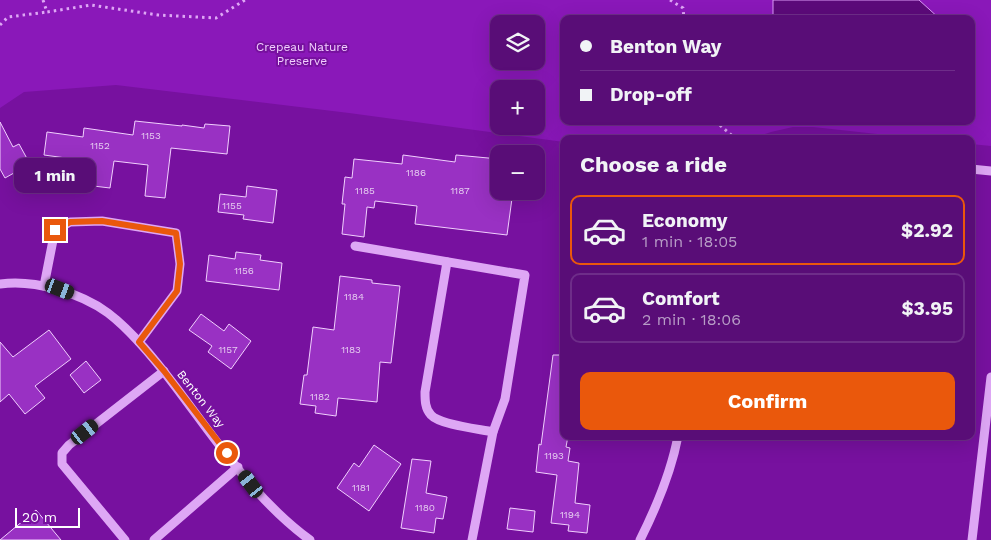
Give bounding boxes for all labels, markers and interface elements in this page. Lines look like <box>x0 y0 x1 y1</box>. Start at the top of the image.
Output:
map controls <box>490 15 545 200</box>
button: layers <box>490 15 545 70</box>
text: Benton Way <box>610 35 722 58</box>
park label: Crepeau Nature Preserve <box>256 40 348 68</box>
button: + <box>490 80 545 135</box>
text: Drop-off <box>610 83 692 106</box>
house number: 1153 <box>141 130 161 141</box>
house number: 1152 <box>90 140 110 151</box>
button: − <box>490 145 545 200</box>
text: Choose a ride <box>580 152 727 177</box>
callout: 1 min <box>14 158 96 192</box>
text: 1 min <box>34 166 76 185</box>
house number: 1186 <box>406 167 426 178</box>
house number: 1185 <box>355 185 375 196</box>
house number: 1187 <box>450 185 470 196</box>
house number: 1155 <box>222 200 242 211</box>
icon: car <box>582 208 627 253</box>
text: Economy <box>642 209 727 232</box>
route end <box>44 219 66 241</box>
text: $2.92 <box>901 219 953 242</box>
text: 1 min · 18:05 <box>642 232 737 251</box>
house number: 1156 <box>234 265 254 276</box>
car <box>43 277 76 301</box>
icon: car <box>582 286 627 331</box>
text: Comfort <box>642 287 720 310</box>
house number: 1184 <box>344 291 364 302</box>
text: $3.95 <box>901 297 953 320</box>
text: 2 min · 18:06 <box>642 310 741 329</box>
house number: 1157 <box>218 344 238 355</box>
house number: 1183 <box>341 344 361 355</box>
street label: Benton Way <box>174 367 228 431</box>
button: Confirm <box>580 372 955 430</box>
house number: 1182 <box>310 391 330 402</box>
car <box>68 417 101 447</box>
route start <box>216 442 238 464</box>
house number: 1193 <box>544 450 564 461</box>
car <box>235 468 266 500</box>
house number: 1181 <box>352 482 370 493</box>
house number: 1180 <box>415 502 435 513</box>
scale bar <box>15 505 80 528</box>
text: 20 m <box>22 509 57 525</box>
house number: 1194 <box>560 509 580 520</box>

